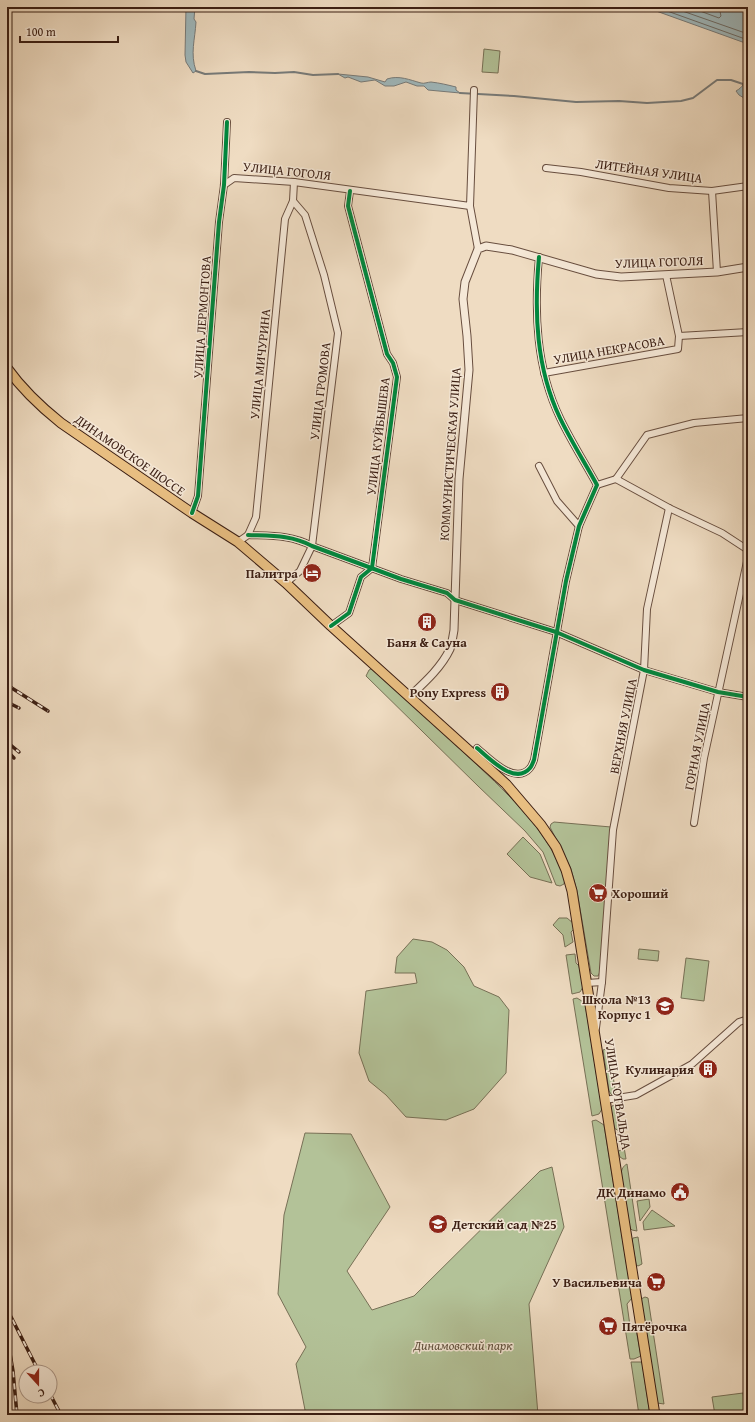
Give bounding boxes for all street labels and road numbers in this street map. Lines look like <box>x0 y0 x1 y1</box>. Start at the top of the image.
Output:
street label: ЛИТЕЙНАЯ УЛИЦА <box>594 154 704 188</box>
street label: УЛИЦА ГОГОЛЯ <box>242 157 332 185</box>
street label: УЛИЦА ГОГОЛЯ <box>615 251 704 273</box>
street label: УЛИЦА ЛЕРМОНТОВА <box>188 255 216 379</box>
street label: УЛИЦА МИЧУРИНА <box>245 308 275 420</box>
street label: УЛИЦА НЕКРАСОВА <box>552 331 666 369</box>
street label: УЛИЦА ГРОМОВА <box>305 341 335 441</box>
street label: КОММУНИСТИЧЕСКАЯ УЛИЦА <box>434 367 466 541</box>
street label: УЛИЦА КУЙБЫШЕВА <box>361 376 395 496</box>
street label: ДИНАМОВСКОЕ ШОССЕ <box>70 409 189 501</box>
street label: ВЕРХНЯЯ УЛИЦА <box>604 676 642 775</box>
street label: ГОРНАЯ УЛИЦА <box>679 700 715 792</box>
street label: УЛИЦА ГОТВАЛЬДА <box>600 1037 636 1151</box>

